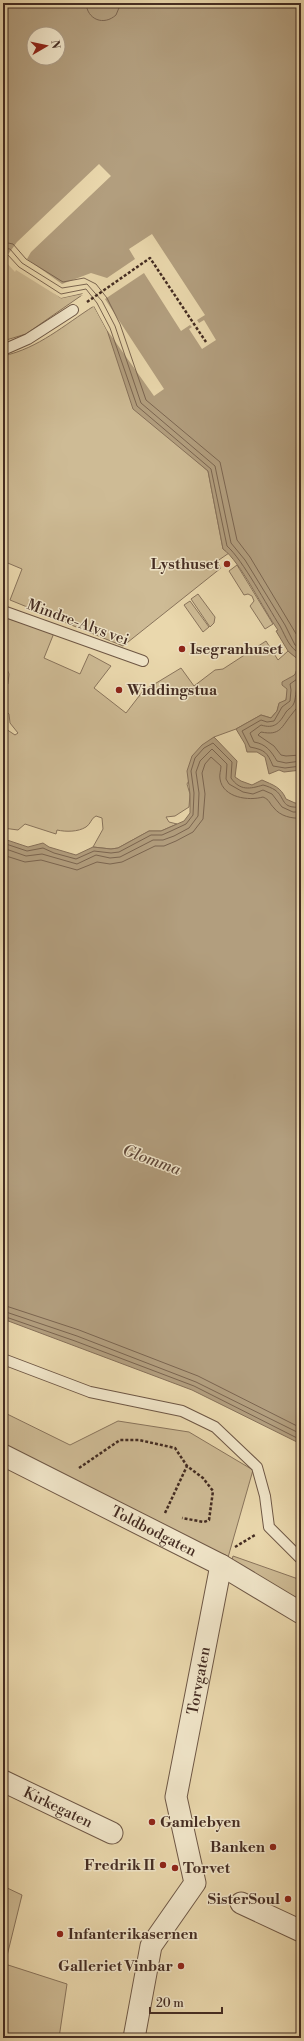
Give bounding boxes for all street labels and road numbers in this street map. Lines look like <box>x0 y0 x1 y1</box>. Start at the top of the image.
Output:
street label: Mindre-Alvs vei <box>24 595 131 650</box>
street label: Toldbodgaten <box>108 1502 200 1561</box>
street label: Torvgaten <box>183 1645 215 1716</box>
street label: Kirkegaten <box>20 1783 96 1832</box>

